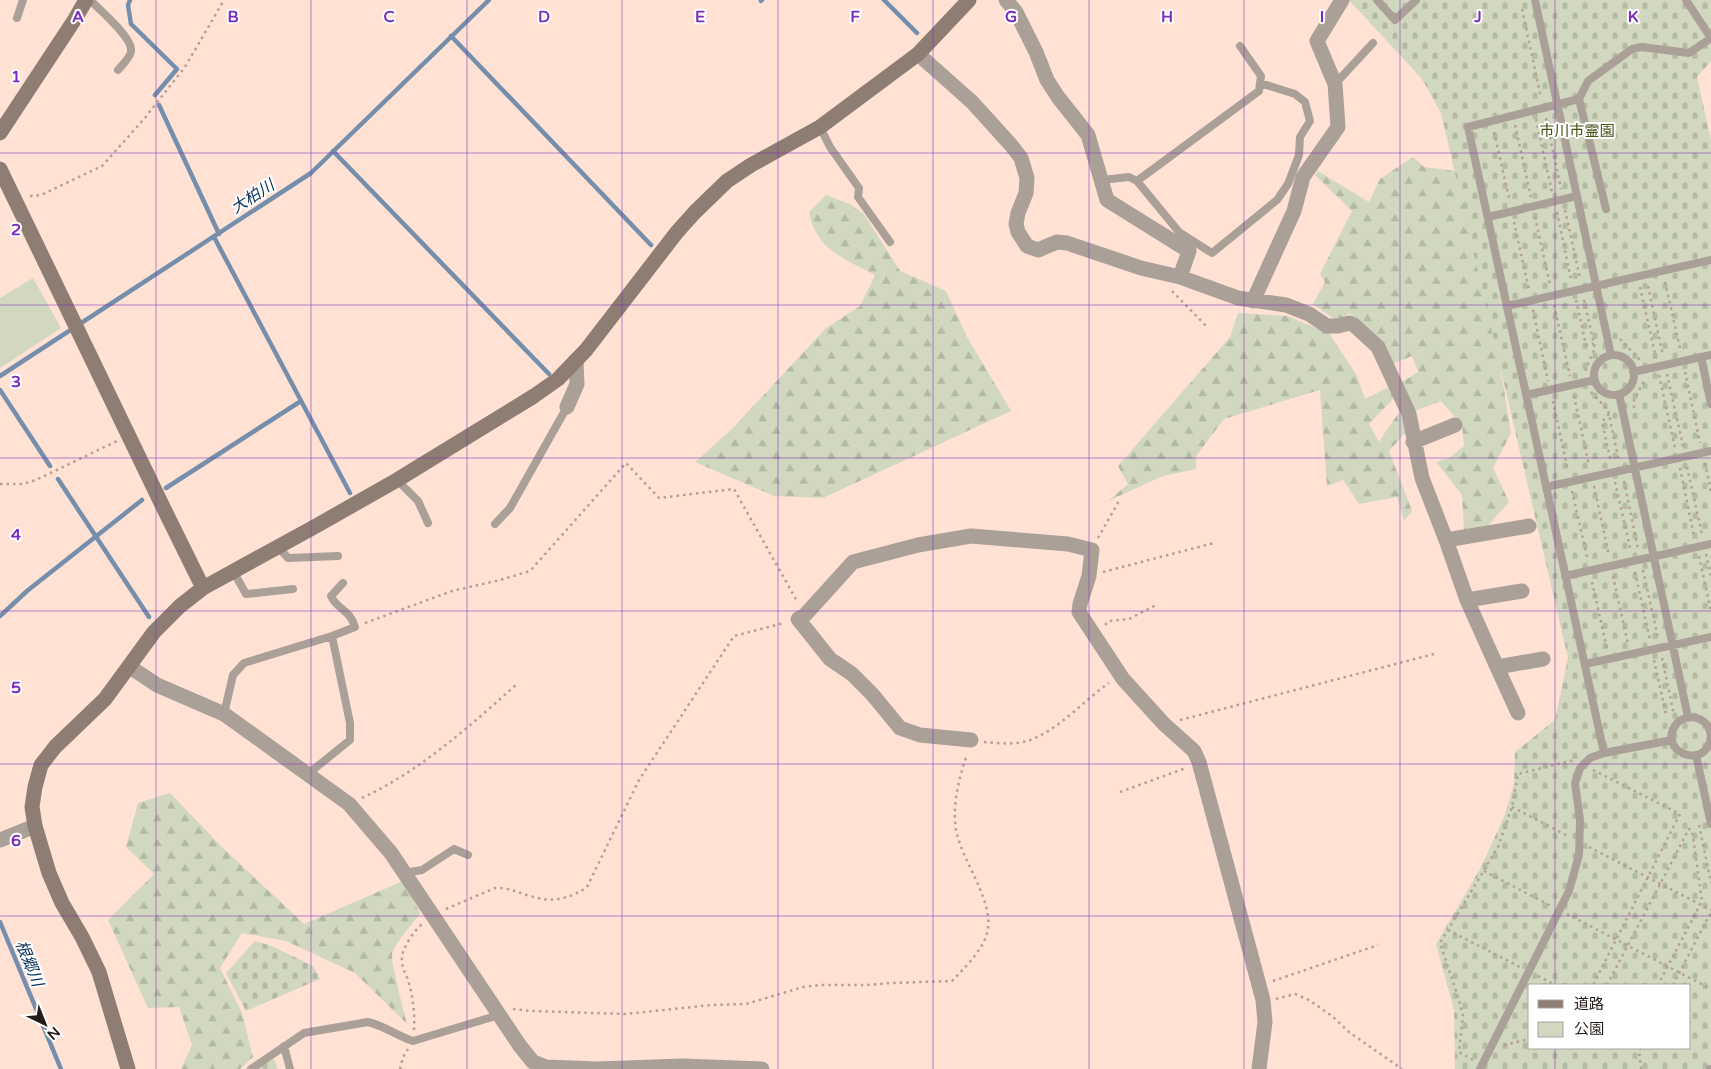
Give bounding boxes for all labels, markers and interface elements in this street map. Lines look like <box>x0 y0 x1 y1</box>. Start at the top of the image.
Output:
text: A <box>72 7 84 27</box>
text: B <box>227 7 239 27</box>
text: C <box>383 7 395 27</box>
text: D <box>538 7 550 27</box>
text: E <box>695 7 705 27</box>
text: F <box>850 7 860 27</box>
text: G <box>1005 7 1017 27</box>
text: H <box>1161 7 1173 27</box>
text: I <box>1320 7 1324 27</box>
text: J <box>1473 7 1482 27</box>
text: K <box>1628 7 1639 27</box>
text: 1 <box>11 67 21 87</box>
park label: 市川市霊園 <box>1539 122 1615 140</box>
water label: 大柏川 <box>227 174 280 218</box>
text: 2 <box>11 220 21 240</box>
text: 3 <box>11 372 21 392</box>
text: 4 <box>11 525 21 545</box>
text: 5 <box>11 678 21 698</box>
text: 6 <box>11 831 21 851</box>
water label: 根郷川 <box>11 937 48 991</box>
legend <box>1528 984 1691 1049</box>
text: 道路 <box>1574 995 1604 1013</box>
north arrow <box>20 999 70 1049</box>
text: 公園 <box>1574 1020 1604 1038</box>
text: N <box>44 1023 63 1043</box>

